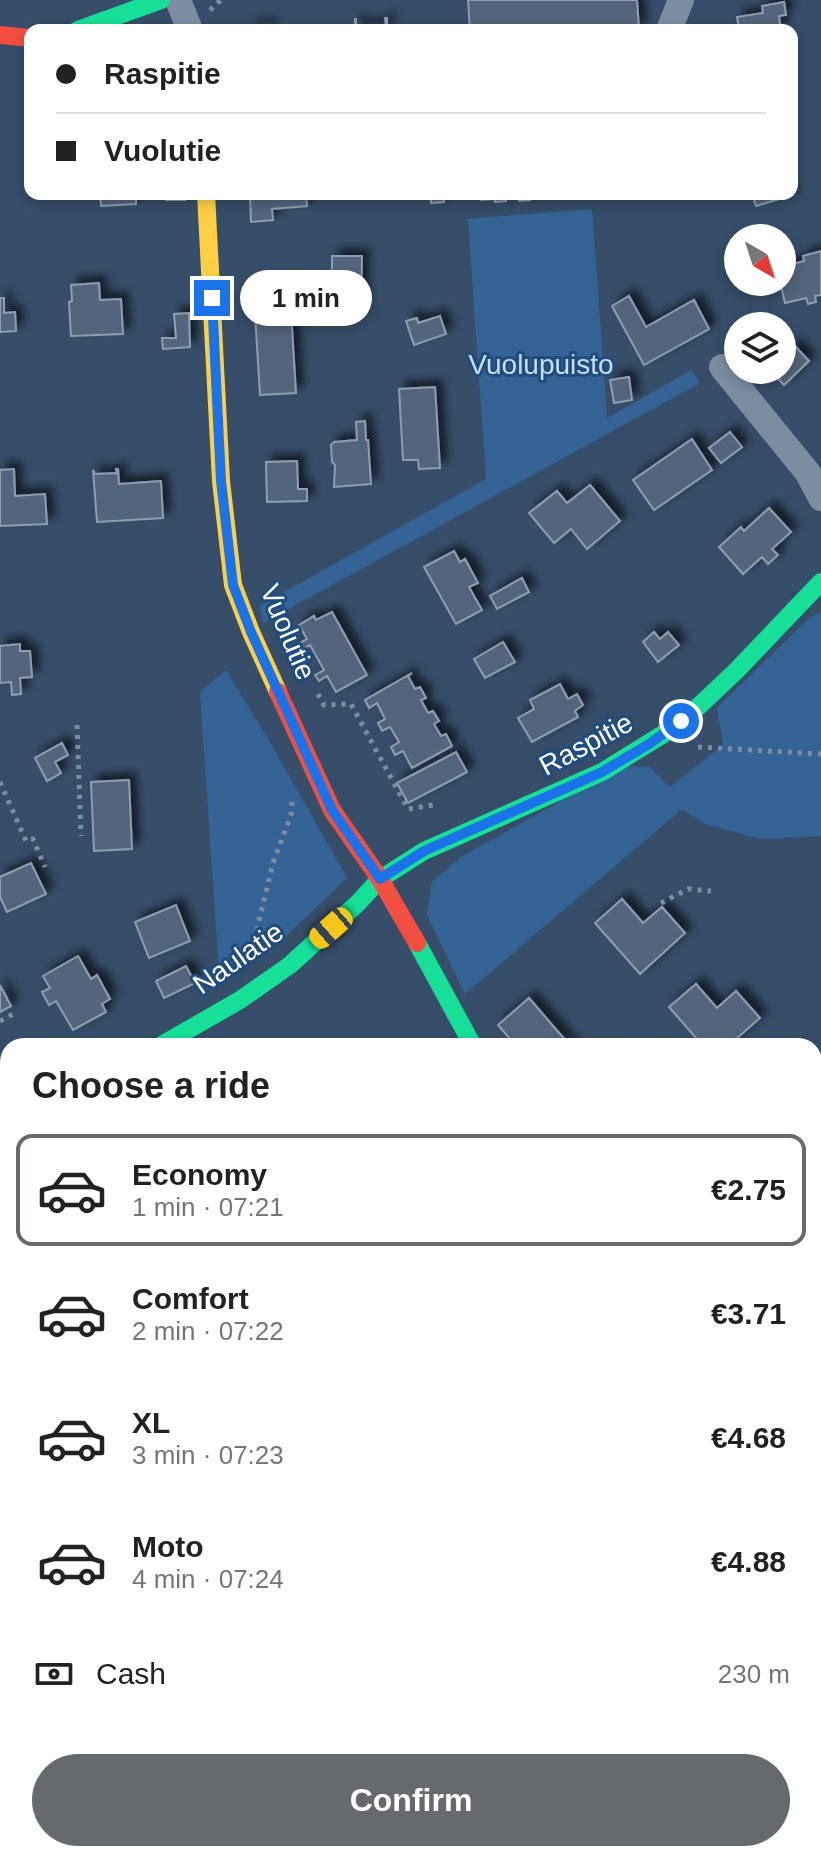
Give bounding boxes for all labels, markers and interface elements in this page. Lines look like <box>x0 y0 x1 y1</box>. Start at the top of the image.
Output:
text: Raspitie <box>104 57 221 90</box>
text: Vuolutie <box>104 134 221 167</box>
north arrow <box>724 224 796 296</box>
map controls <box>724 224 796 384</box>
callout: 1 min <box>240 270 372 326</box>
route end <box>194 280 230 316</box>
text: 1 min <box>272 283 340 313</box>
button: layers <box>724 312 796 384</box>
park label: Vuolupuisto <box>468 349 614 380</box>
street label: Vuolutie <box>254 580 322 684</box>
route start <box>663 703 699 739</box>
street label: Raspitie <box>534 707 638 781</box>
car <box>305 903 357 953</box>
street label: Naulatie <box>187 916 289 1000</box>
text: Choose a ride <box>32 1065 270 1106</box>
icon: car <box>36 1154 108 1226</box>
text: Economy <box>132 1158 267 1191</box>
text: €2.75 <box>711 1173 786 1206</box>
text: 1 min · 07:21 <box>132 1192 284 1222</box>
icon: car <box>36 1278 108 1350</box>
text: Comfort <box>132 1282 249 1315</box>
text: €3.71 <box>711 1297 786 1330</box>
text: 2 min · 07:22 <box>132 1316 284 1346</box>
icon: car <box>36 1402 108 1474</box>
text: XL <box>132 1406 170 1439</box>
text: €4.68 <box>711 1421 786 1454</box>
text: 3 min · 07:23 <box>132 1440 284 1470</box>
icon: car <box>36 1526 108 1598</box>
text: Moto <box>132 1530 204 1563</box>
text: €4.88 <box>711 1545 786 1578</box>
text: 4 min · 07:24 <box>132 1564 284 1594</box>
icon: cash <box>32 1652 76 1696</box>
text: Cash <box>96 1657 166 1690</box>
text: 230 m <box>718 1659 790 1689</box>
button: Confirm <box>32 1754 790 1846</box>

